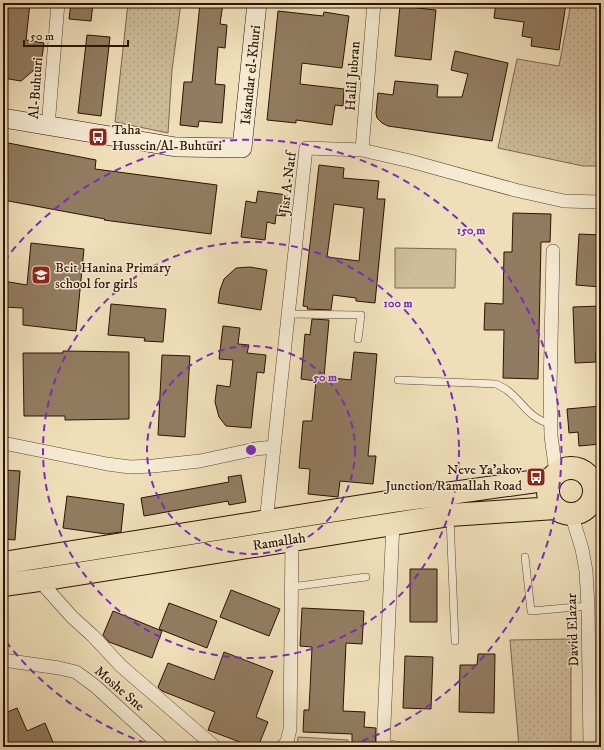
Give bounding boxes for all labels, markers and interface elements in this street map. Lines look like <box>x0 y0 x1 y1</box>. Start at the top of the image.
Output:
scale bar <box>24 22 128 48</box>
street label: Iskandar el-Khuri <box>237 24 265 126</box>
text: 50 m <box>30 29 54 44</box>
street label: Halil Jubran <box>342 40 364 112</box>
street label: Al-Buhturi <box>25 56 47 119</box>
place label: Taha Hussein/Al-Buhturi <box>112 121 222 155</box>
bus stop icon: Taha Hussein/Al-Buhturi <box>87 126 109 148</box>
street label: Jisr A-Natf <box>275 149 301 217</box>
text: 150 m <box>457 223 485 238</box>
place label: Beit Hanina Primary school for girls <box>55 259 171 293</box>
school or university icon: Beit Hanina Primary school for girls <box>30 264 52 286</box>
text: 100 m <box>384 296 412 311</box>
text: 50 m <box>312 370 337 385</box>
centre of rings <box>244 443 258 457</box>
place label: Neve Ya'akov Junction/Ramallah Road <box>383 461 523 495</box>
bus stop icon: Neve Ya'akov Junction/Ramallah Road <box>525 466 547 488</box>
street label: Ramallah <box>251 529 308 555</box>
street label: David Elazar <box>563 592 583 667</box>
street label: Moshe Sne <box>91 662 148 716</box>

